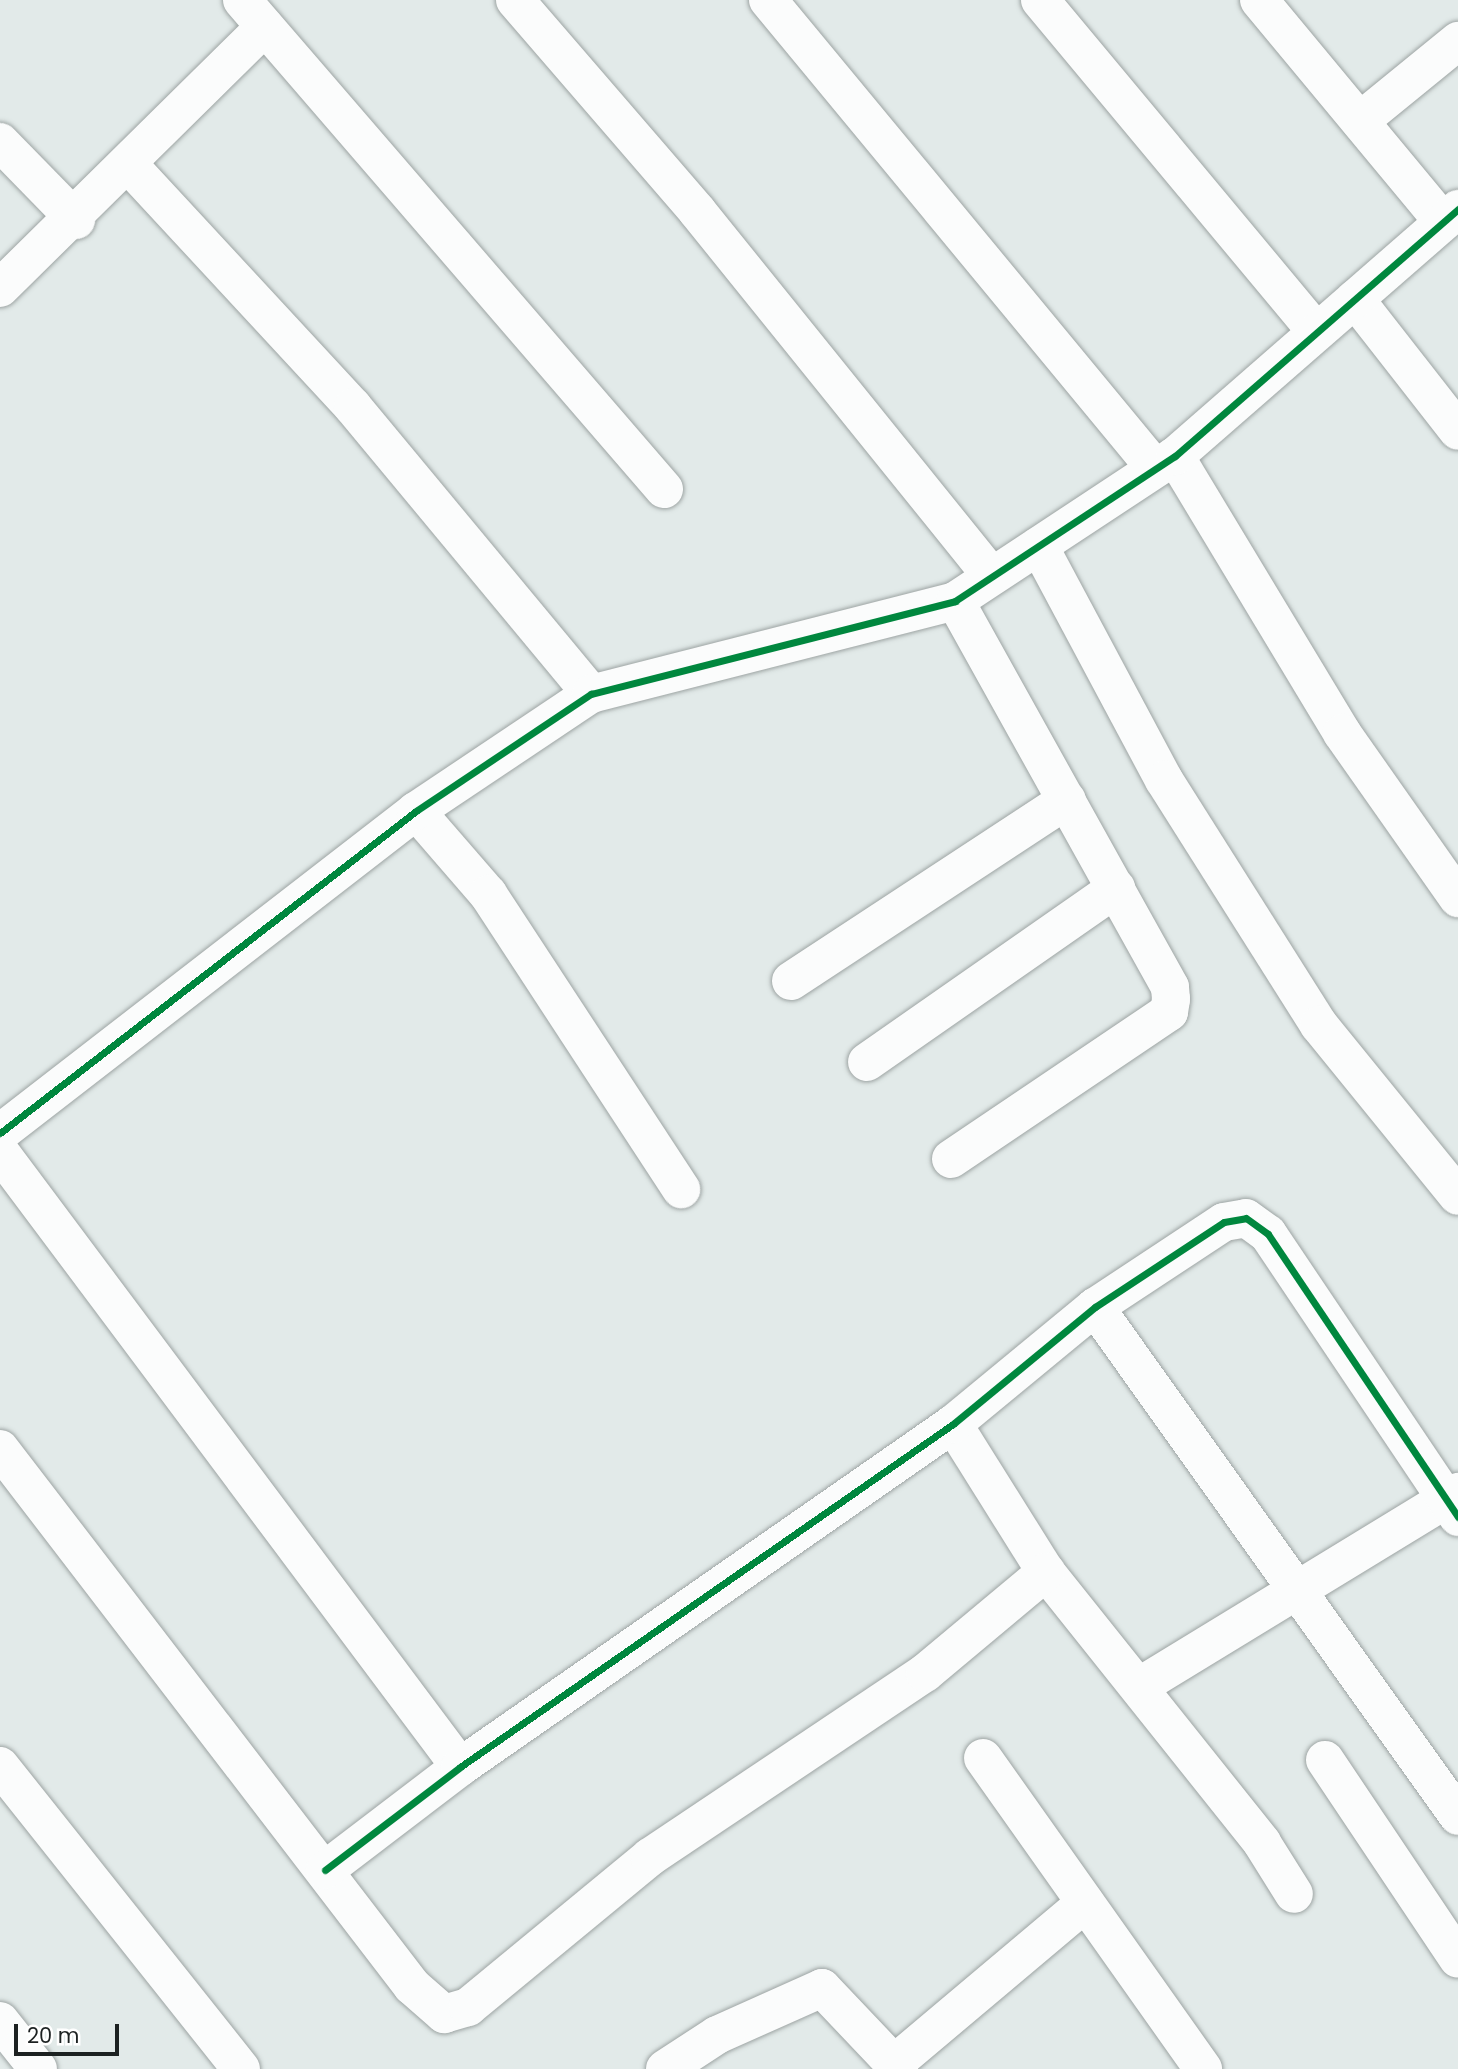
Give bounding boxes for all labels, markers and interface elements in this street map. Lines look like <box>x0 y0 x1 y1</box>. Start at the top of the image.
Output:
scale bar <box>18 2010 122 2054</box>
text: 20 m <box>27 2021 80 2050</box>

